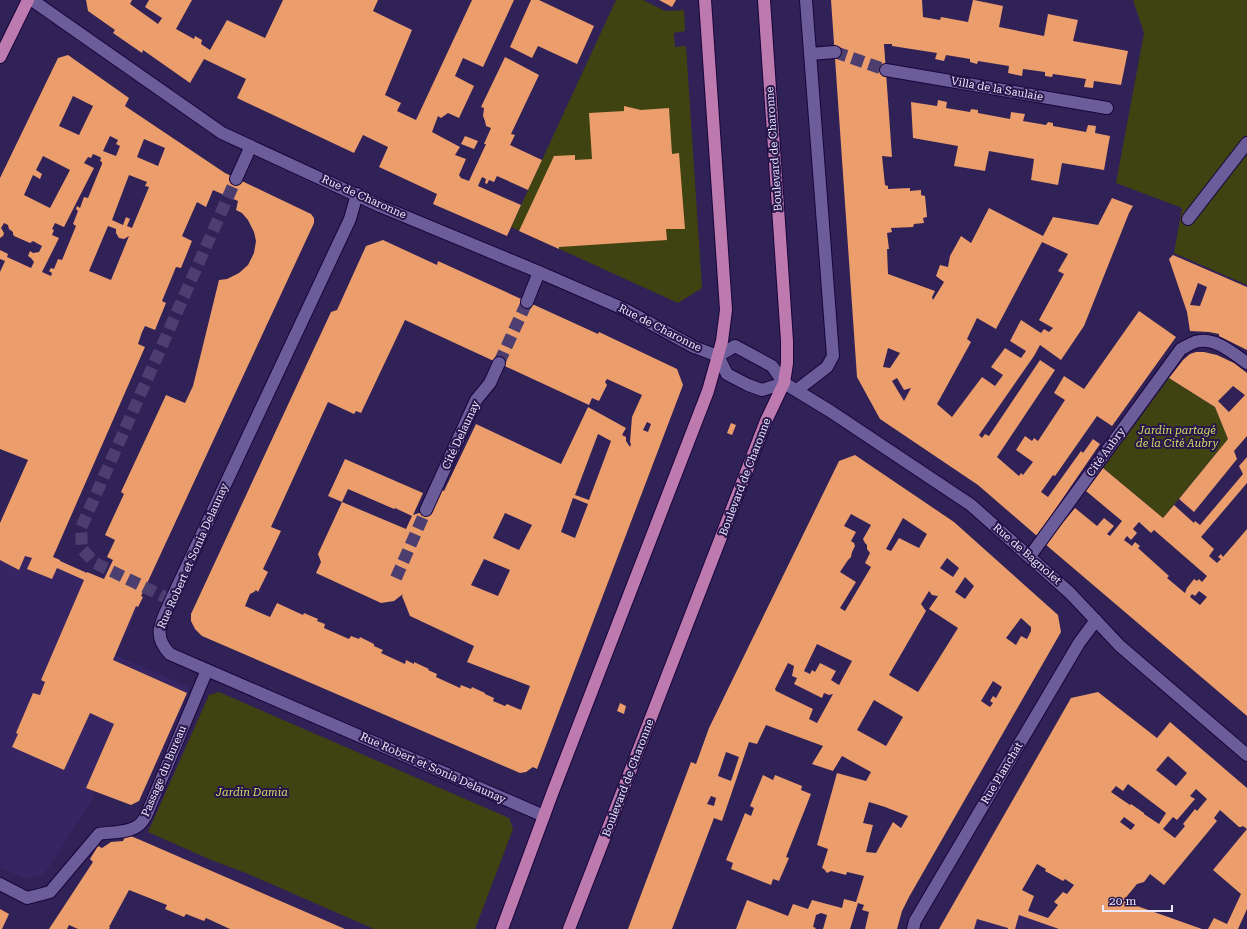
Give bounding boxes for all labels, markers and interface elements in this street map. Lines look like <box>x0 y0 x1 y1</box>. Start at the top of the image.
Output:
street label: Villa de la Saulaie <box>950 74 1044 104</box>
street label: Boulevard de Charonne <box>763 86 785 212</box>
street label: Rue de Charonne <box>320 172 408 222</box>
street label: Rue de Charonne <box>616 301 704 355</box>
street label: Cité Delaunay <box>439 398 483 471</box>
street label: Boulevard de Charonne <box>717 416 773 538</box>
park label: Jardin partagé de la Cité Aubry <box>1136 424 1219 450</box>
street label: Cité Aubry <box>1084 425 1128 479</box>
street label: Rue Robert et Sonia Delaunay <box>155 481 231 631</box>
street label: Rue de Bagnolet <box>990 521 1064 587</box>
street label: Boulevard de Charonne <box>600 717 656 839</box>
street label: Passage du Bureau <box>139 723 189 819</box>
street label: Rue Robert et Sonia Delaunay <box>358 730 508 806</box>
street label: Rue Planchat <box>978 740 1026 806</box>
park label: Jardin Damia <box>215 786 288 799</box>
scale bar <box>1103 887 1172 913</box>
text: 20 m <box>1109 894 1136 908</box>

